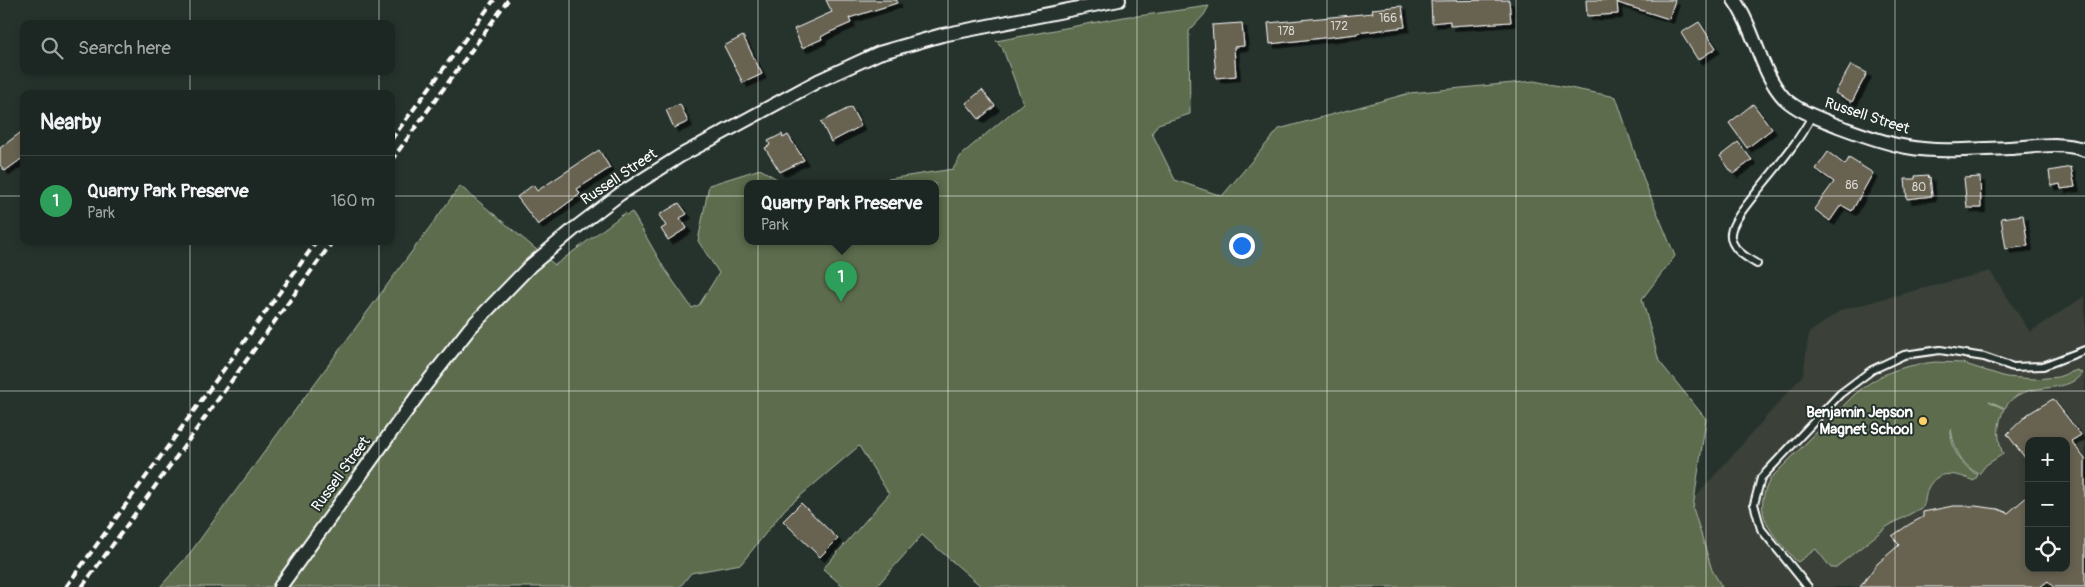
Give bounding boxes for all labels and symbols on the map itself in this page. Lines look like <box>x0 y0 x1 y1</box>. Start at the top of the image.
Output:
house number: 166 <box>1379 11 1397 26</box>
house number: 172 <box>1330 19 1348 34</box>
house number: 178 <box>1277 24 1295 39</box>
street label: Russell Street <box>1822 93 1913 139</box>
street label: Russell Street <box>577 144 662 210</box>
house number: 86 <box>1845 178 1859 193</box>
house number: 80 <box>1912 180 1926 195</box>
your location <box>1229 233 1255 259</box>
pin: 1 <box>825 261 857 302</box>
place label: Benjamin Jepson Magnet School <box>1806 403 1913 439</box>
marker: Benjamin Jepson Magnet School <box>1917 415 1929 427</box>
street label: Russell Street <box>307 432 375 515</box>

